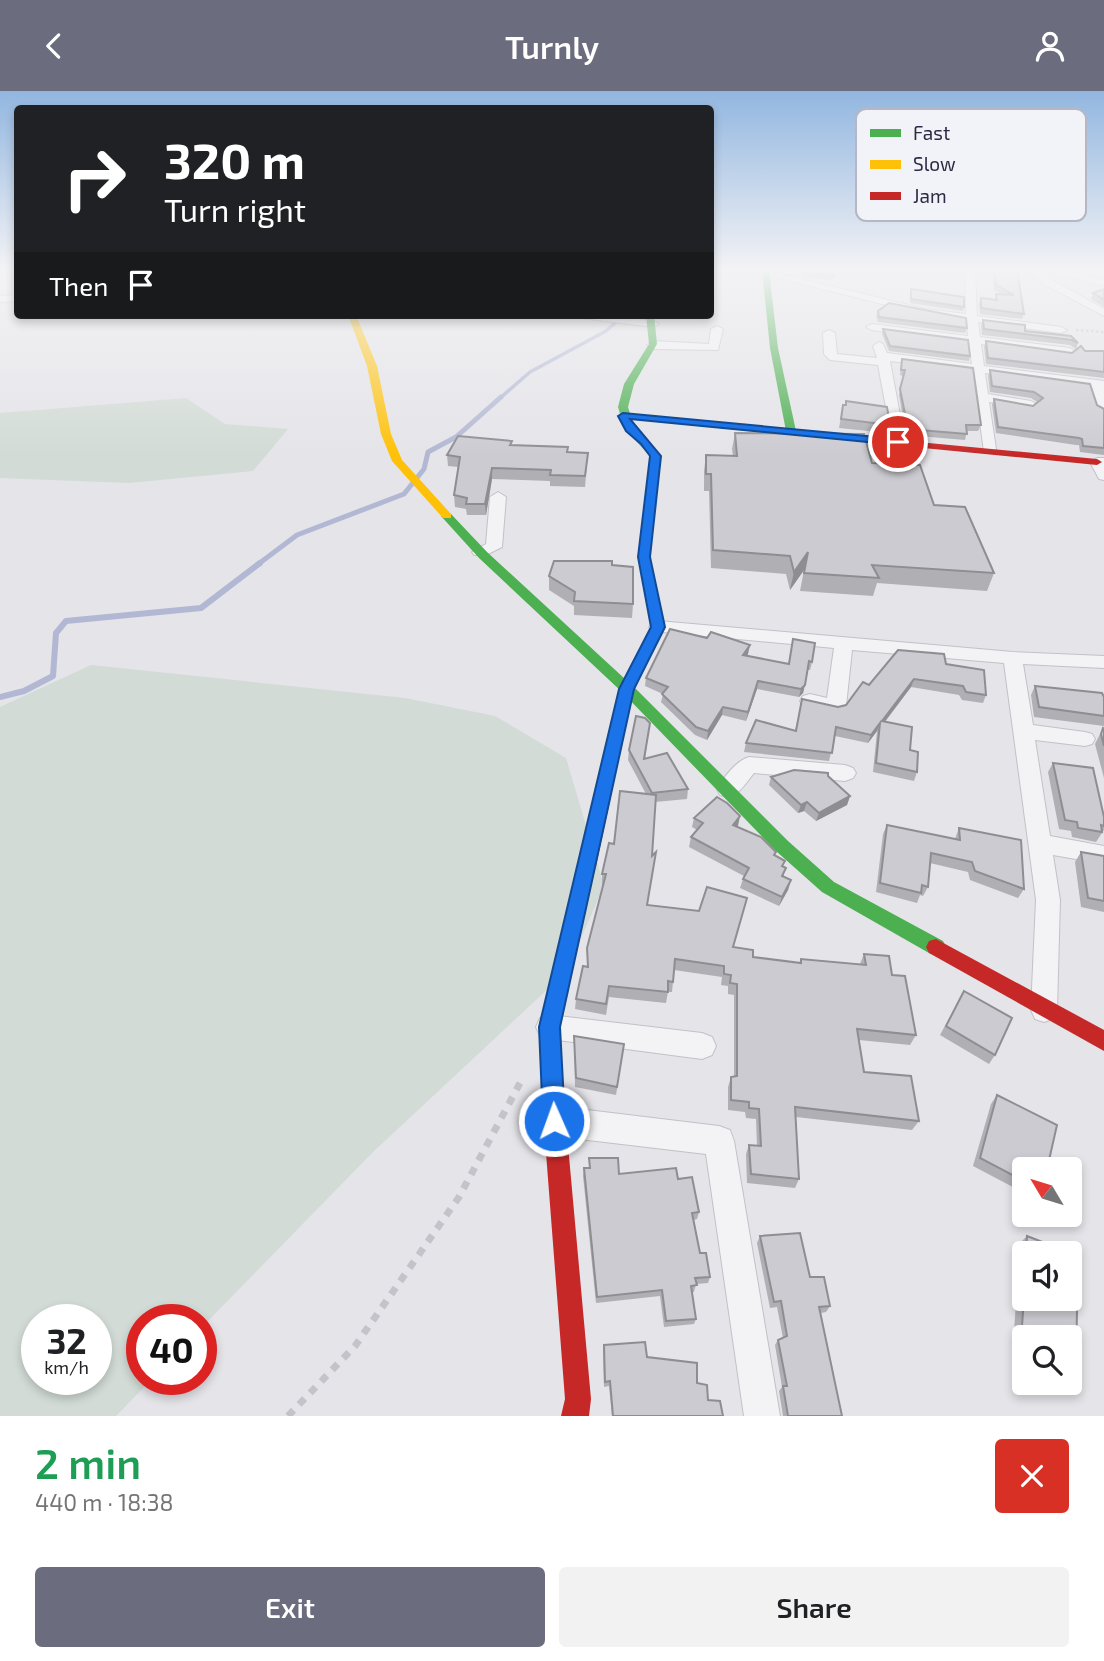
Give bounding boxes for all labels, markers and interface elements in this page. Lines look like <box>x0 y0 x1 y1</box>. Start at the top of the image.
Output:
icon: back <box>35 27 73 65</box>
text: Turnly <box>505 27 599 65</box>
icon: person <box>1031 27 1069 65</box>
legend <box>856 109 1086 221</box>
text: Fast <box>913 121 950 144</box>
text: 320 m <box>164 130 305 189</box>
icon: right <box>49 133 140 224</box>
text: Slow <box>913 152 956 175</box>
text: Jam <box>913 184 947 207</box>
text: Turn right <box>164 190 306 228</box>
icon: arrive <box>122 266 160 304</box>
text: Then <box>49 270 108 301</box>
pin <box>868 412 928 472</box>
icon: arrive <box>879 423 917 461</box>
position arrow <box>517 1084 591 1158</box>
north arrow <box>1012 1157 1082 1227</box>
map controls <box>1012 1157 1082 1395</box>
button: sound <box>1012 1241 1082 1311</box>
speed limit sign: 40 <box>126 1304 217 1395</box>
text: 32 <box>46 1319 87 1361</box>
button: search <box>1012 1325 1082 1395</box>
text: km/h <box>44 1356 89 1378</box>
text: 2 min <box>35 1437 141 1487</box>
button: close <box>995 1439 1069 1513</box>
text: 440 m · 18:38 <box>35 1488 173 1516</box>
button: Exit <box>35 1567 545 1647</box>
button: Share <box>559 1567 1069 1647</box>

